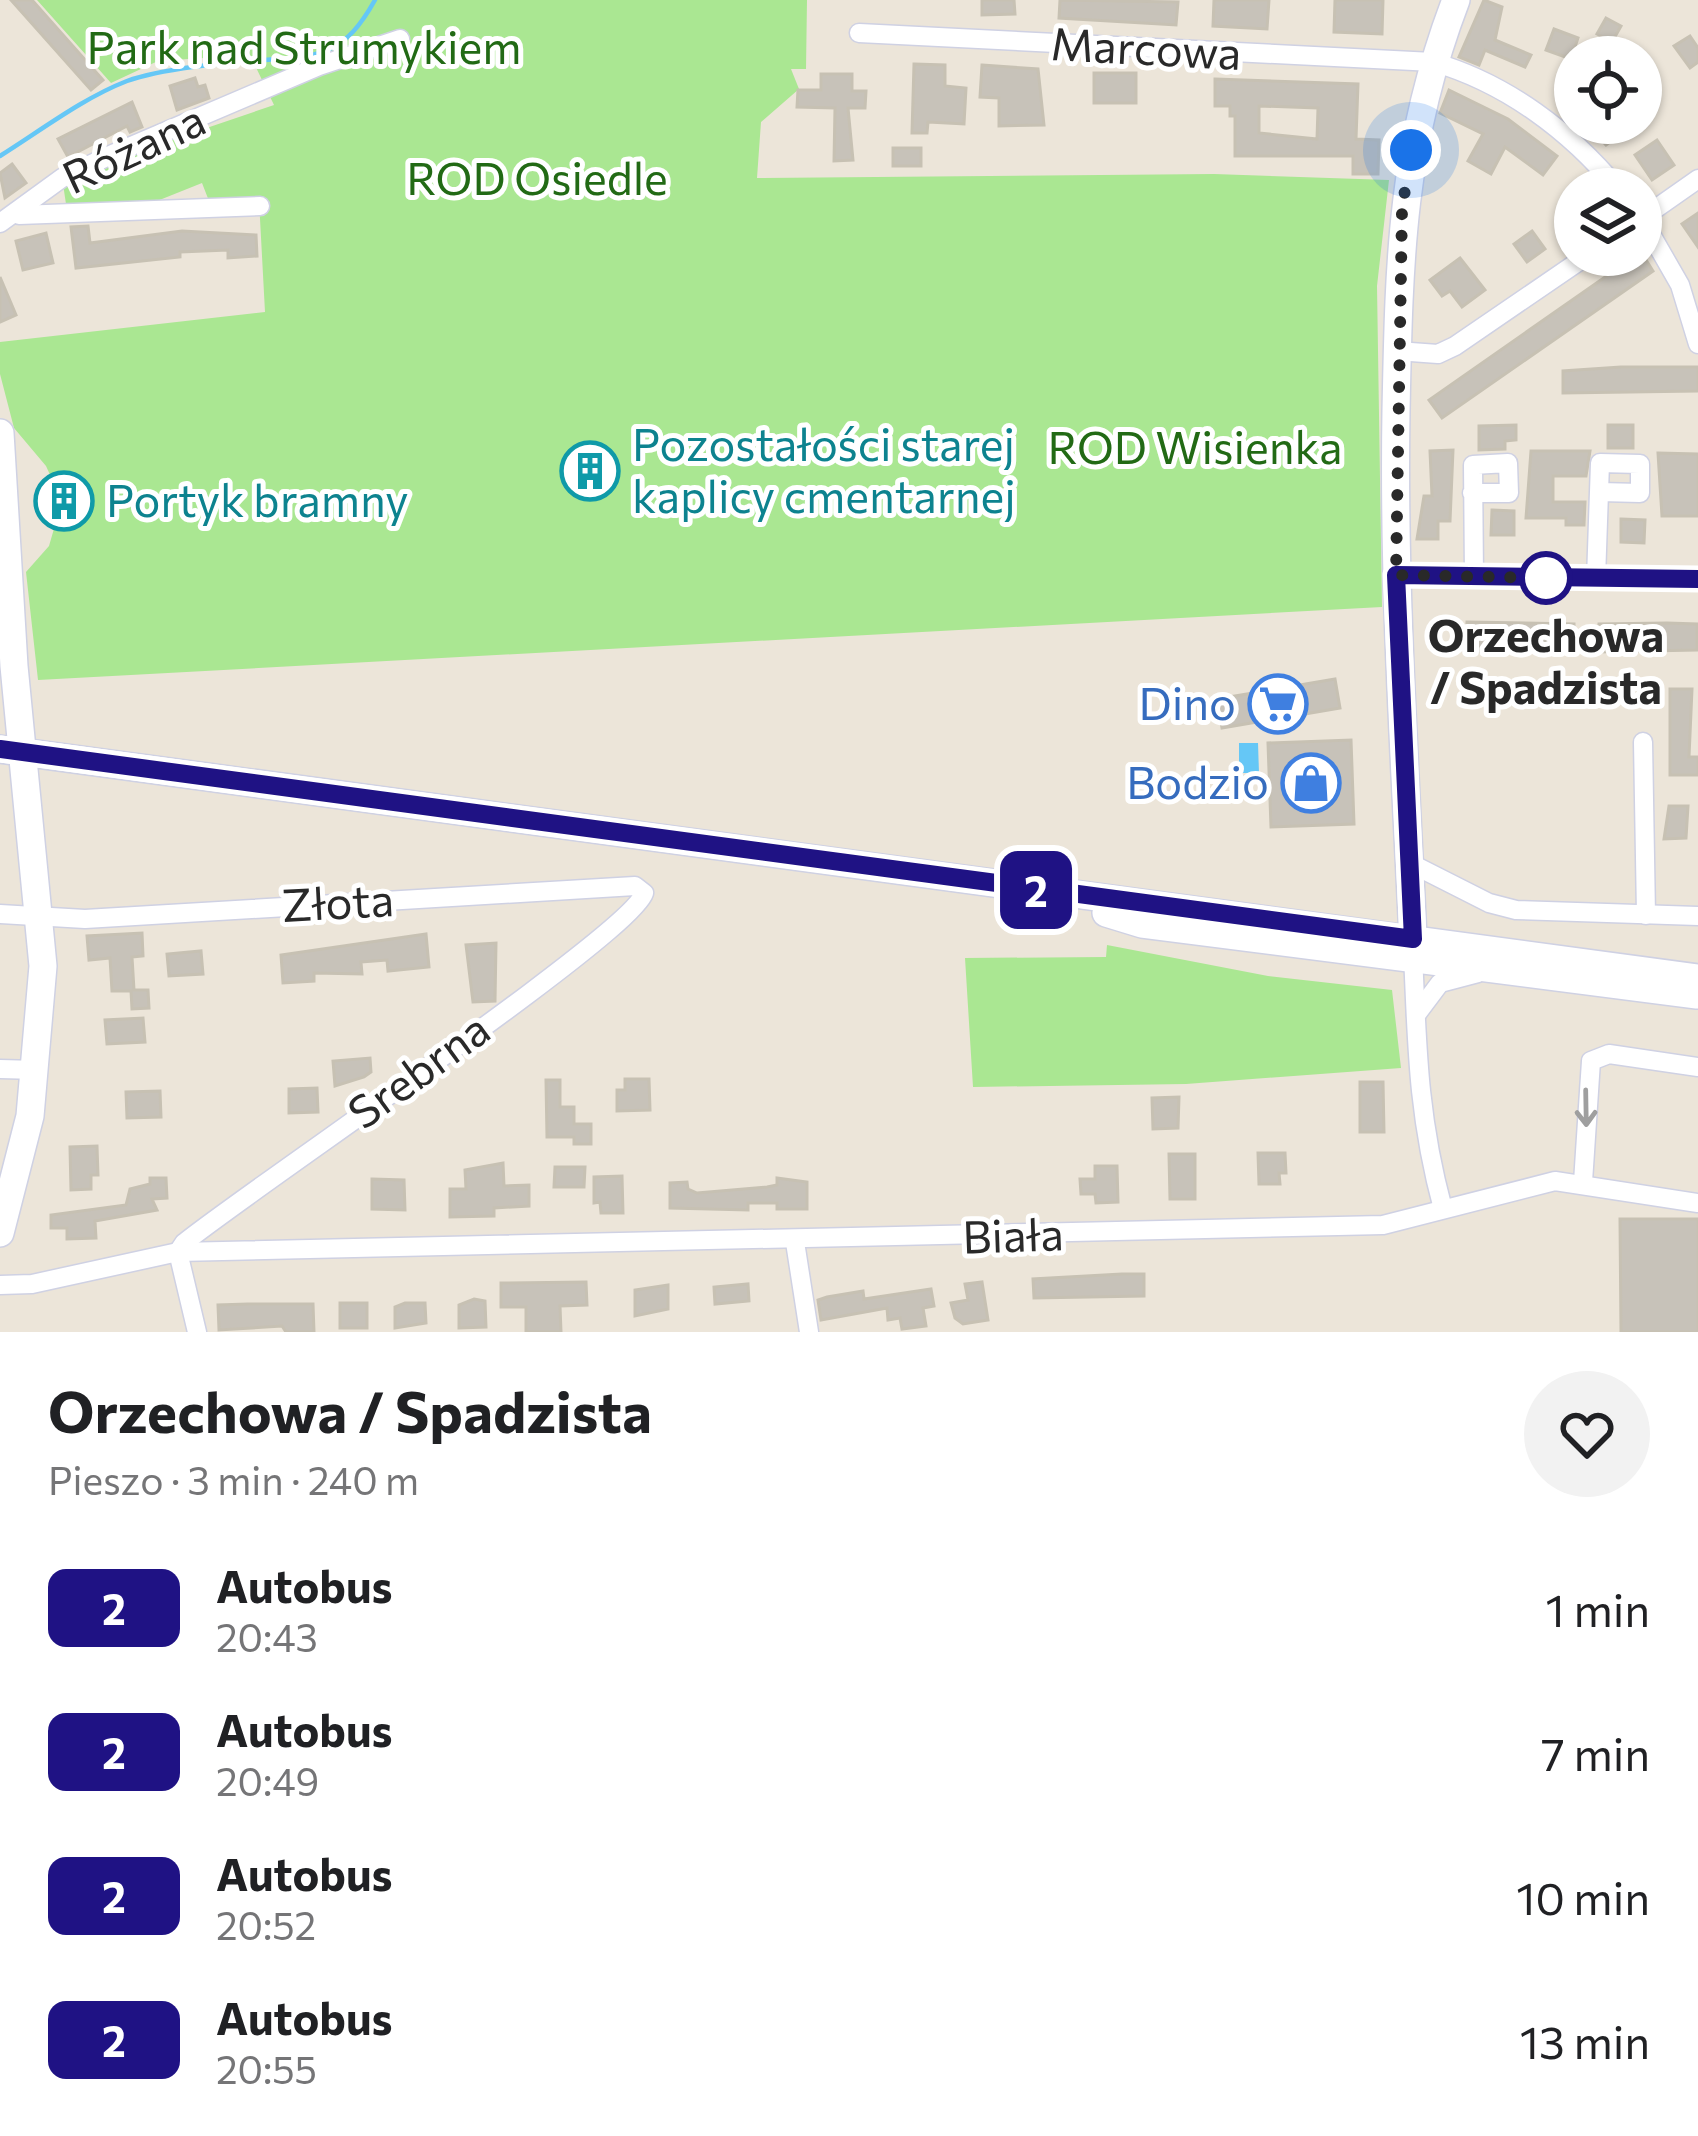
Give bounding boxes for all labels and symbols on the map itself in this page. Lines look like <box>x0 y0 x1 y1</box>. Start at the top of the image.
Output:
street label: Marcowa <box>1049 14 1243 79</box>
park label: Park nad Strumykiem <box>86 18 522 73</box>
street label: Różana <box>53 90 213 204</box>
your location <box>1381 120 1441 180</box>
park label: ROD Osiedle <box>406 149 668 204</box>
place label: Pozostałości starej kaplicy cmentarnej <box>632 415 1016 522</box>
park label: ROD Wisienka <box>1048 418 1342 473</box>
building icon: Pozostałości starej kaplicy cmentarnej <box>559 440 621 502</box>
building icon: Portyk bramny <box>33 470 95 532</box>
place label: Portyk bramny <box>106 471 409 526</box>
marker: Orzechowa / Spadzista <box>1521 553 1571 603</box>
place label: Orzechowa / Spadzista <box>1428 606 1664 713</box>
supermarket icon: Dino <box>1247 673 1309 735</box>
place label: Dino <box>1139 674 1236 729</box>
shop icon: Bodzio <box>1280 752 1342 814</box>
place label: Bodzio <box>1126 753 1269 808</box>
line badge: 2 <box>997 851 1075 929</box>
street label: Złota <box>280 870 395 931</box>
street label: Srebrna <box>336 999 499 1139</box>
one-way arrow <box>1575 1088 1598 1127</box>
street label: Biała <box>961 1204 1064 1263</box>

